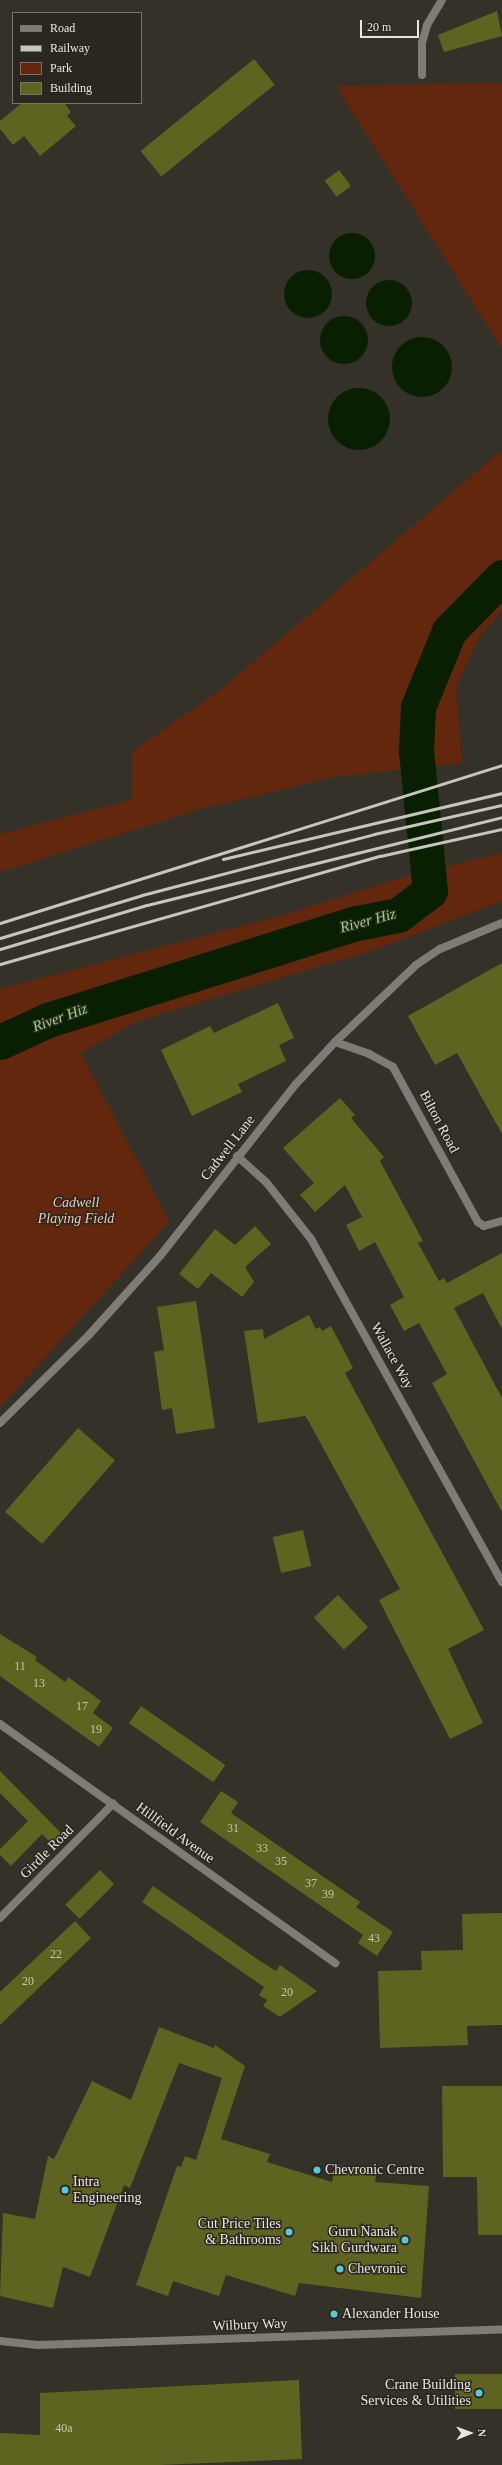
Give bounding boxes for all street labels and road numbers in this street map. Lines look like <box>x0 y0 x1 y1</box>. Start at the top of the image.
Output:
street label: Bilton Road <box>416 1088 462 1156</box>
street label: Cadwell Lane <box>197 1112 259 1184</box>
street label: Wallace Way <box>367 1320 417 1392</box>
street label: Hillfield Avenue <box>132 1799 218 1867</box>
street label: Girdle Road <box>17 1822 77 1882</box>
street label: Wilbury Way <box>212 2315 288 2335</box>

